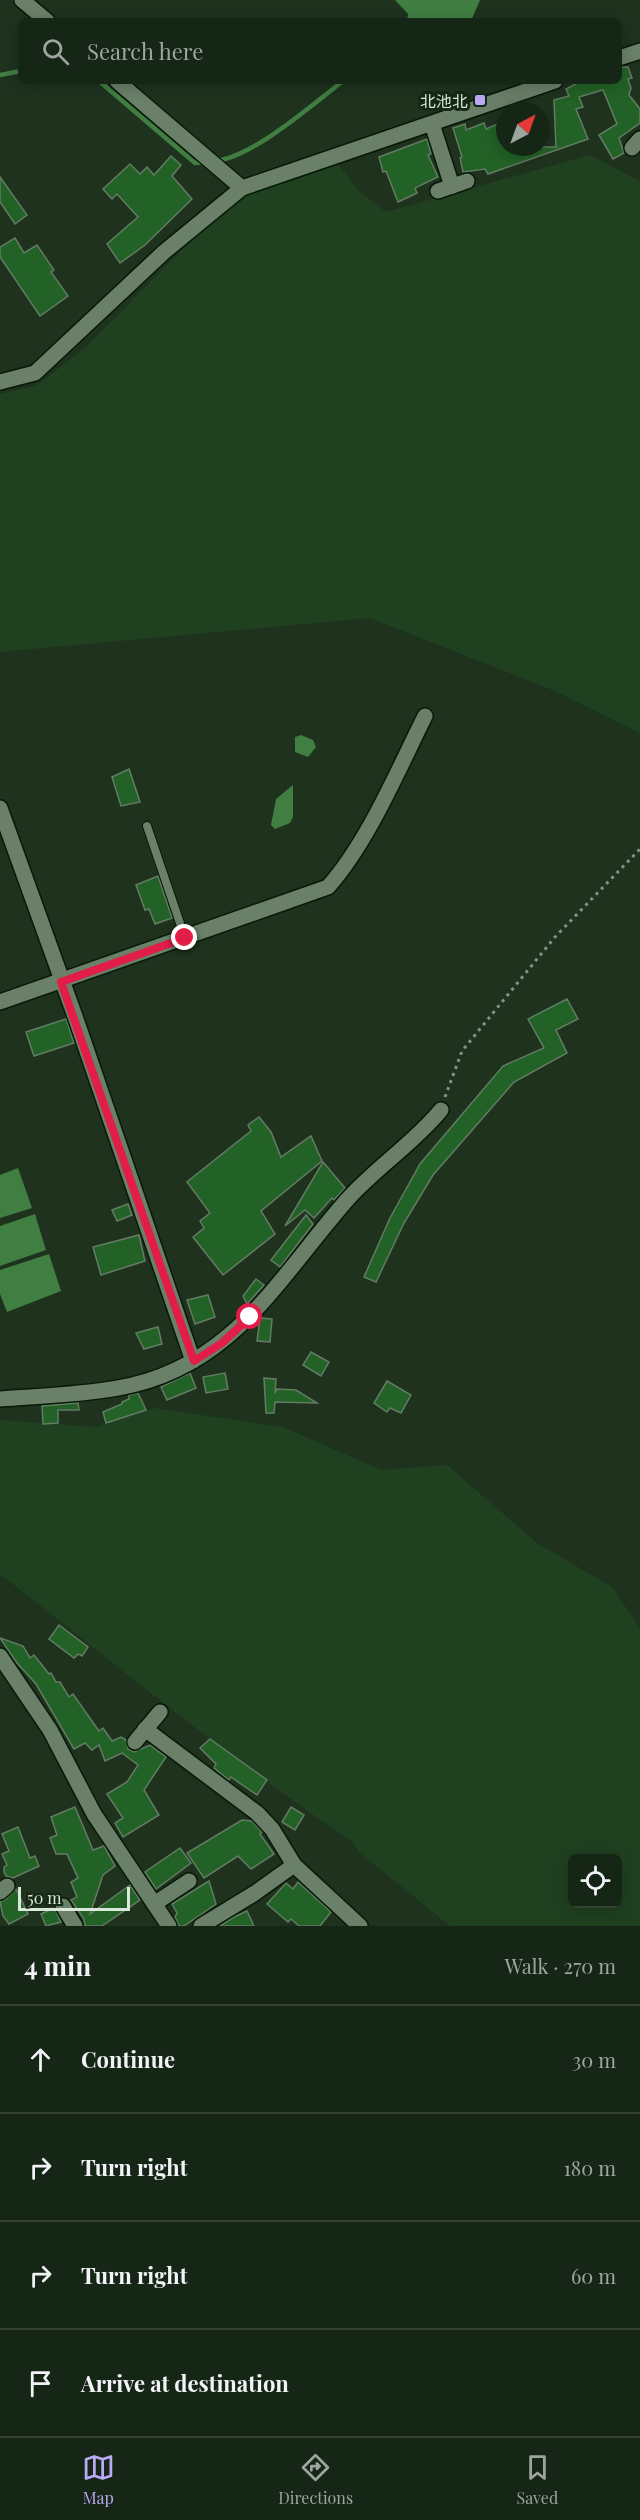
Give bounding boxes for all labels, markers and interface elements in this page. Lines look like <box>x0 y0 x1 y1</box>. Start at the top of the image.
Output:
search box <box>18 18 622 84</box>
icon: search <box>39 35 72 68</box>
text: Search here <box>87 36 203 66</box>
place label: 北池北 <box>420 90 468 111</box>
marker: 北池北 <box>473 93 487 107</box>
north arrow <box>496 102 550 156</box>
route end <box>171 924 197 950</box>
route start <box>236 1303 262 1329</box>
map controls <box>568 1854 622 1908</box>
button: locate <box>568 1854 622 1908</box>
scale bar <box>18 1884 130 1912</box>
text: 50 m <box>27 1887 61 1908</box>
text: 4 min <box>24 1948 91 1983</box>
text: Walk · 270 m <box>505 1952 616 1979</box>
icon: ahead <box>24 2043 57 2076</box>
text: Continue <box>81 2044 175 2074</box>
text: 30 m <box>572 2046 616 2073</box>
icon: right <box>24 2151 57 2184</box>
text: Turn right <box>81 2152 187 2182</box>
text: 180 m <box>563 2154 616 2181</box>
icon: right <box>24 2259 57 2292</box>
text: Turn right <box>81 2260 187 2290</box>
text: 60 m <box>571 2262 616 2289</box>
icon: arrive <box>24 2367 57 2400</box>
text: Arrive at destination <box>81 2368 289 2398</box>
tab: Map <box>82 2451 115 2508</box>
tab: Directions <box>278 2451 353 2508</box>
tab: Saved <box>517 2451 558 2508</box>

